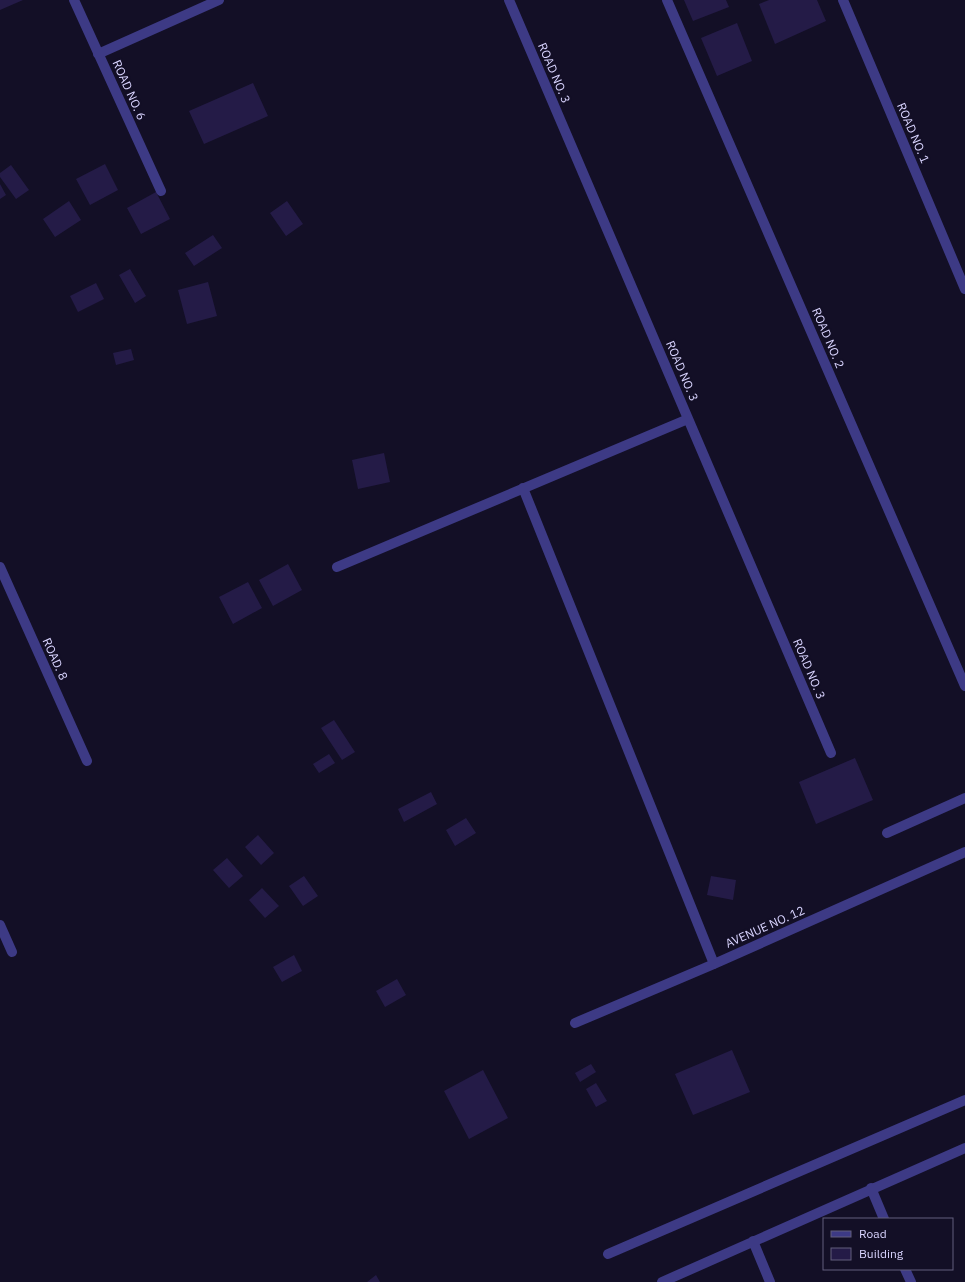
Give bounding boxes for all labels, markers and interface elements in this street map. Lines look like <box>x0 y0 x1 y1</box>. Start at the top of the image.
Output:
street label: ROAD NO. 3 <box>535 40 574 105</box>
street label: ROAD NO. 6 <box>110 57 149 122</box>
street label: ROAD NO. 1 <box>894 100 933 165</box>
street label: ROAD NO. 2 <box>809 305 848 370</box>
street label: ROAD NO. 3 <box>663 338 702 403</box>
street label: ROAD. 8 <box>40 635 71 682</box>
street label: ROAD NO. 3 <box>790 636 829 701</box>
street label: AVENUE NO. 12 <box>723 902 807 951</box>
legend <box>823 1218 953 1270</box>
text: Road <box>859 1226 887 1241</box>
text: Building <box>859 1246 904 1261</box>

